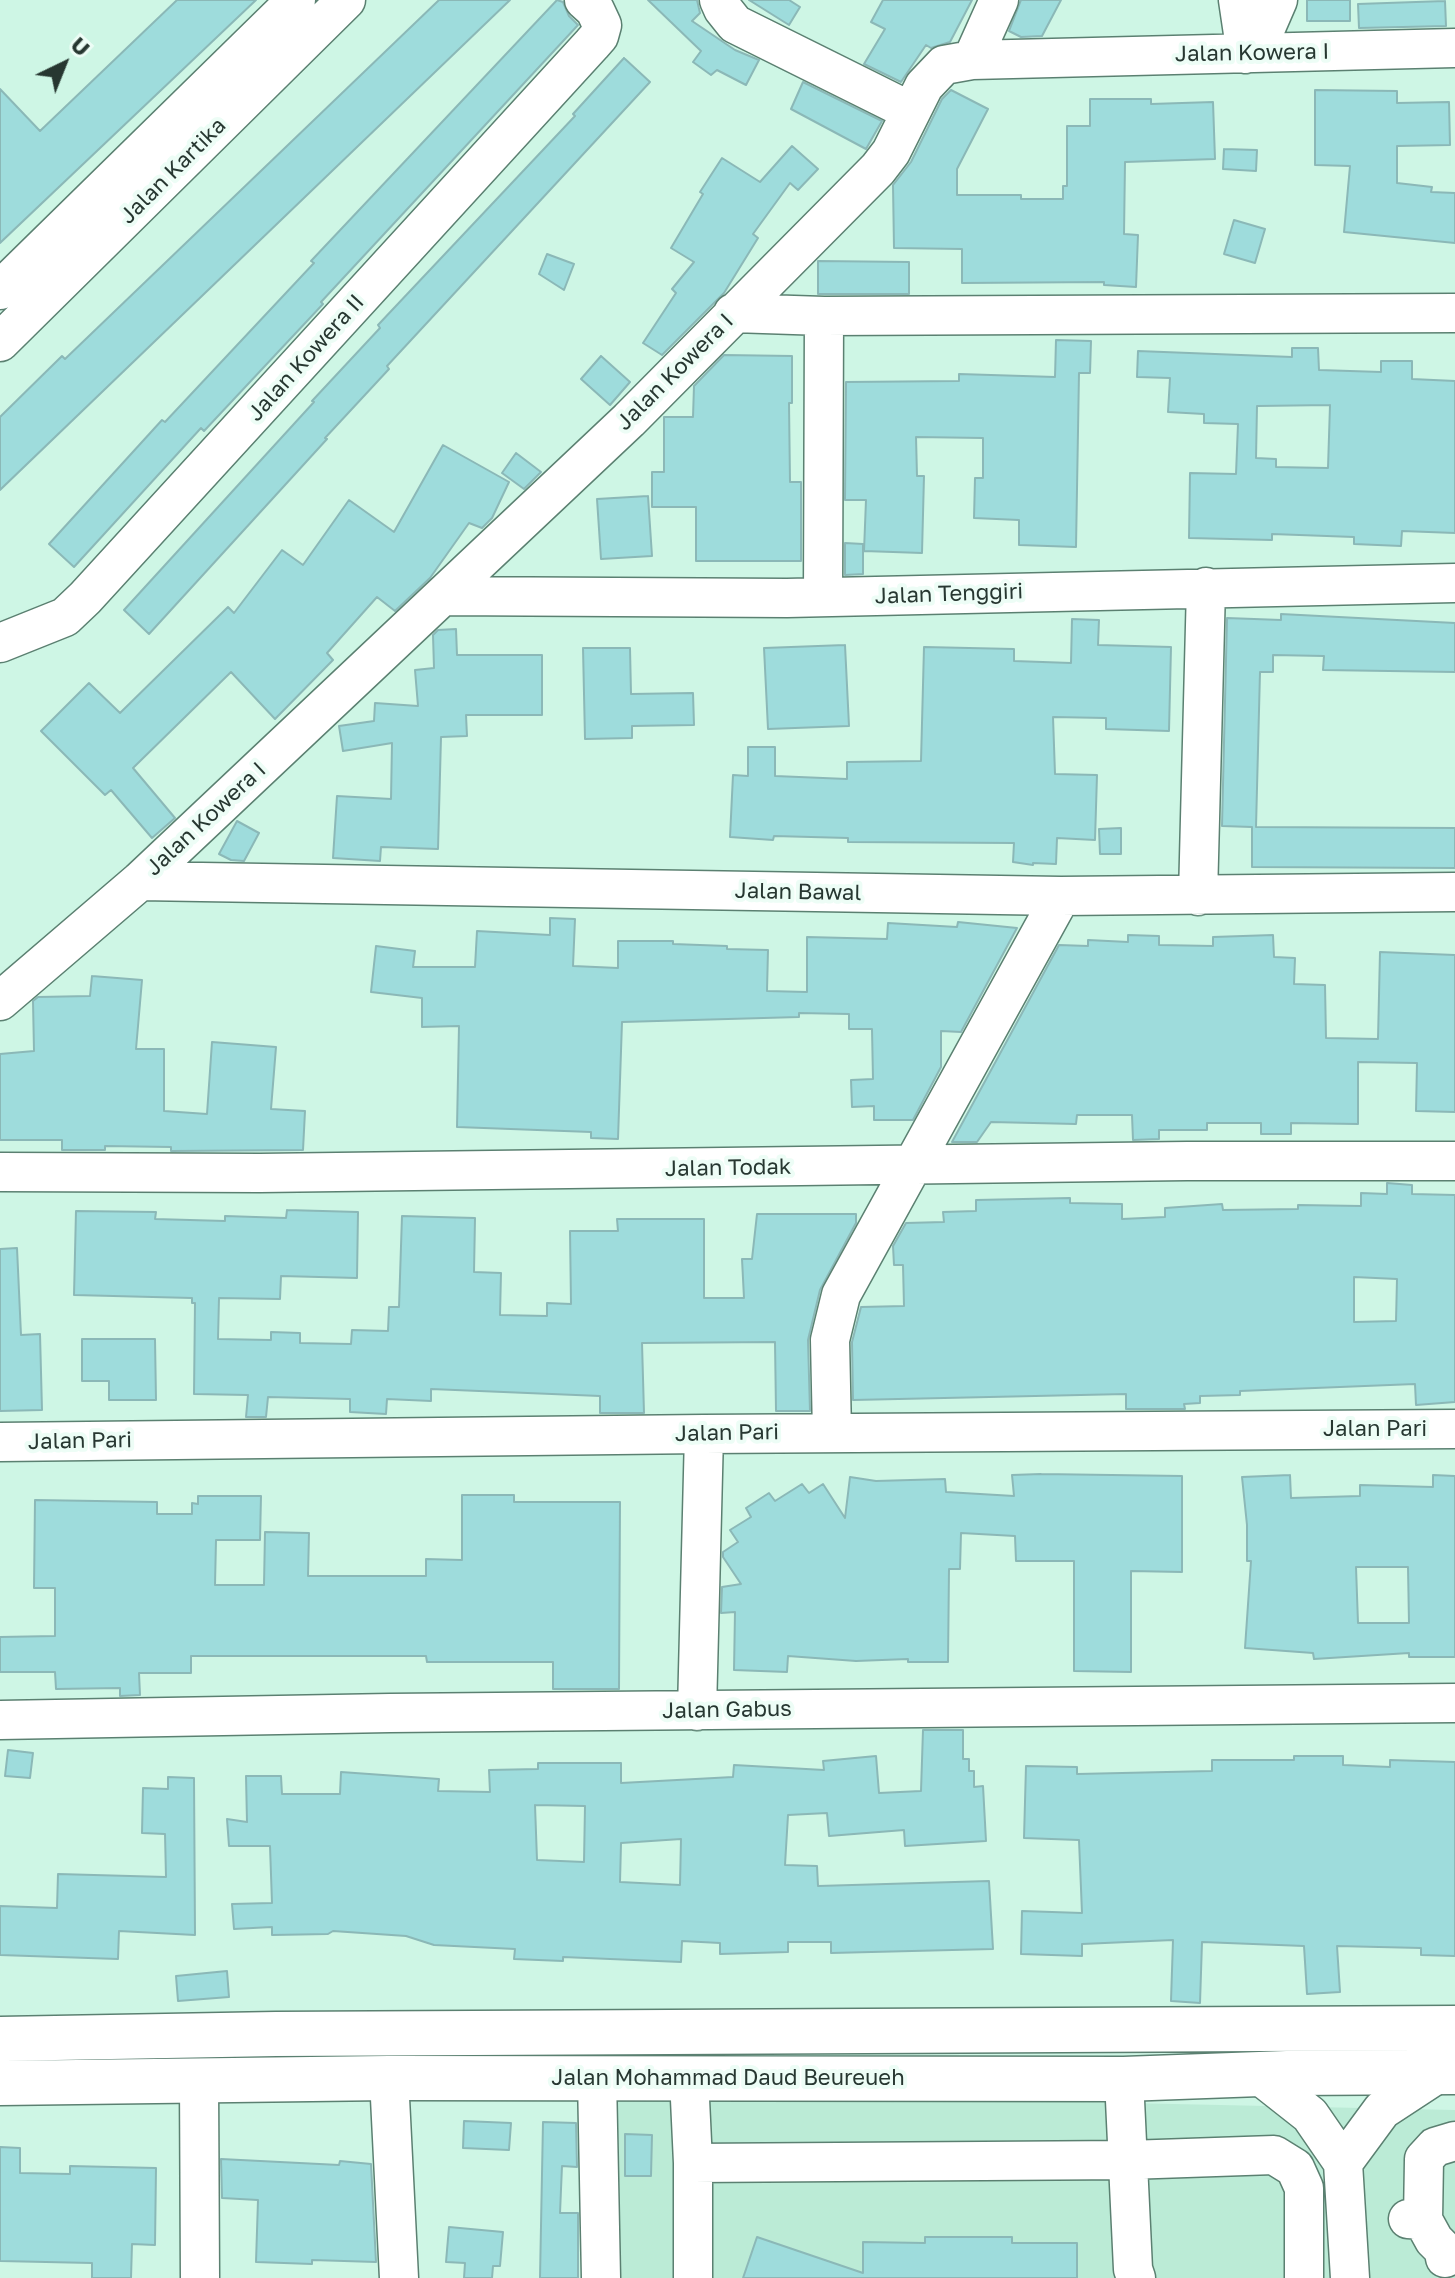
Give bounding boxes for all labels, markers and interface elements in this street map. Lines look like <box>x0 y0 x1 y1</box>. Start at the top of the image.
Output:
north arrow <box>24 24 104 104</box>
text: U <box>66 31 96 61</box>
street label: Jalan Kowera I <box>1175 38 1329 68</box>
street label: Jalan Kartika <box>115 113 231 229</box>
street label: Jalan Kowera II <box>242 289 370 427</box>
street label: Jalan Kowera I <box>611 308 739 436</box>
street label: Jalan Tenggiri <box>874 578 1024 610</box>
street label: Jalan Kowera I <box>141 757 271 881</box>
street label: Jalan Bawal <box>734 878 862 906</box>
street label: Jalan Todak <box>665 1154 791 1182</box>
street label: Jalan Pari <box>1323 1416 1427 1442</box>
street label: Jalan Pari <box>675 1419 779 1447</box>
street label: Jalan Pari <box>28 1427 132 1455</box>
street label: Jalan Gabus <box>662 1696 792 1724</box>
street label: Jalan Mohammad Daud Beureueh <box>551 2065 905 2091</box>

